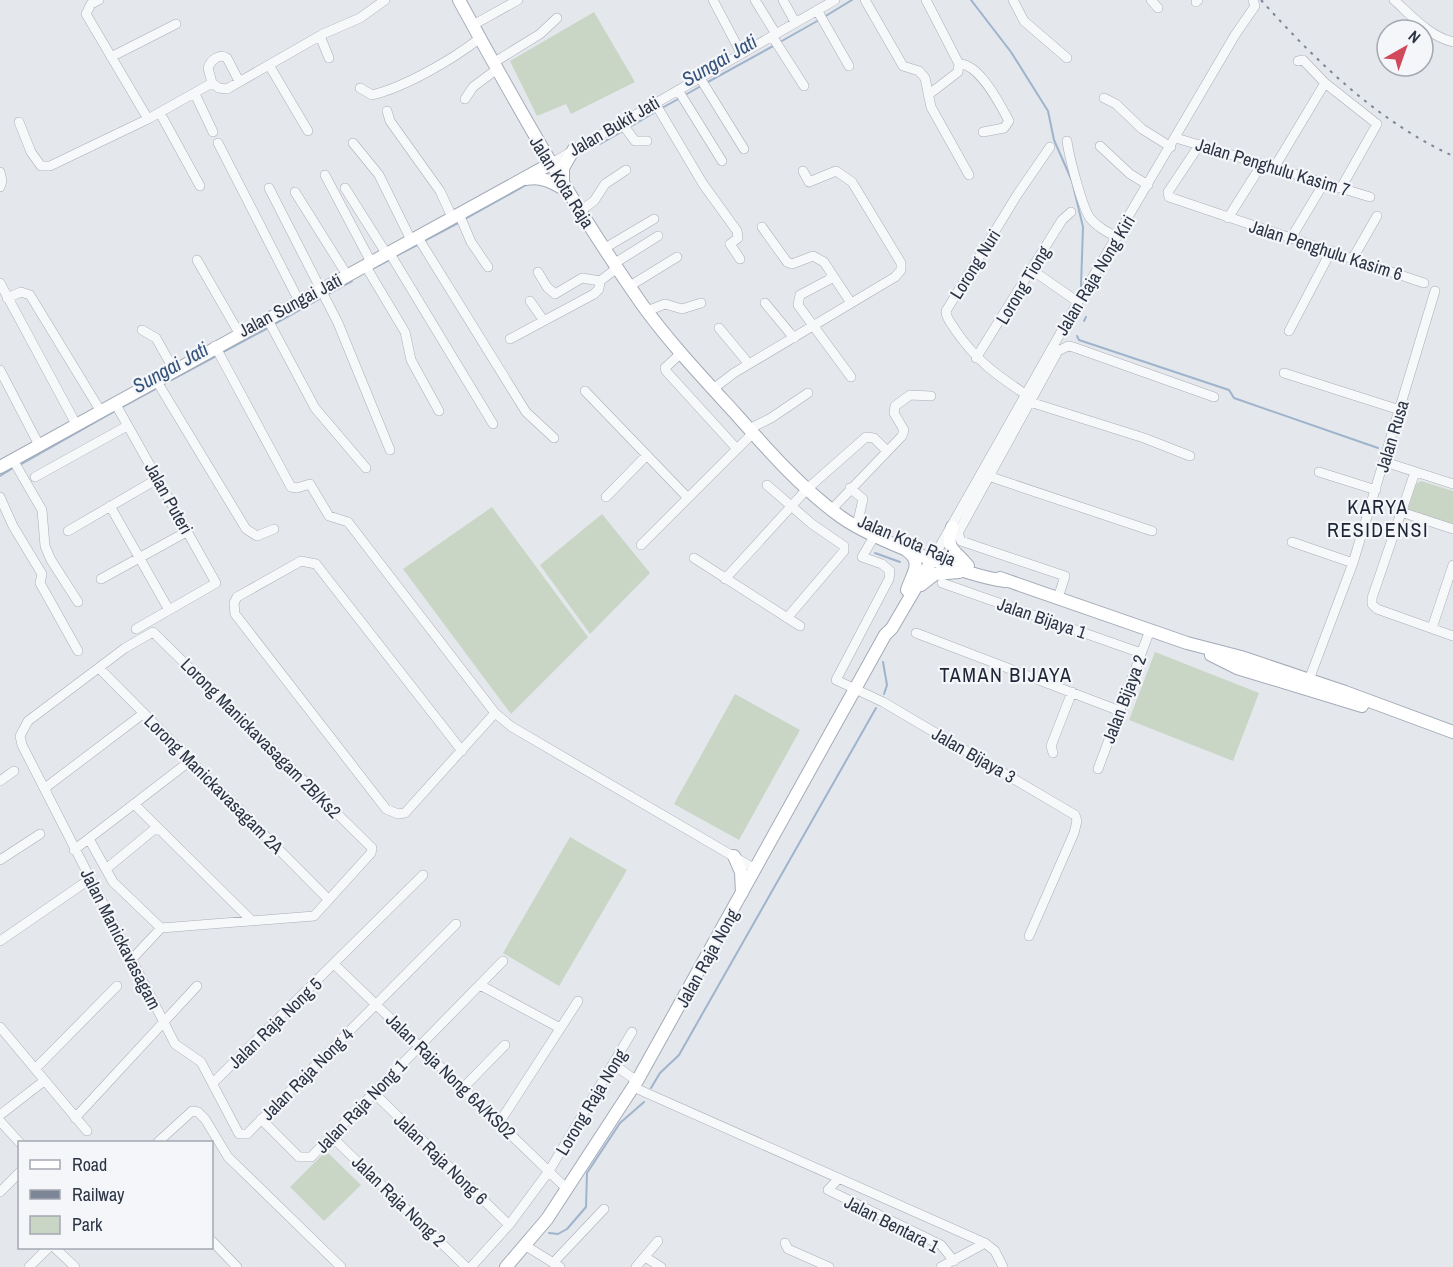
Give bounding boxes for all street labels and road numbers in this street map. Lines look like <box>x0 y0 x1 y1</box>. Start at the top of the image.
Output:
street label: Jalan Bukit Jati <box>564 90 664 162</box>
street label: Jalan Kota Raja <box>524 131 600 233</box>
street label: Jalan Penghulu Kasim 7 <box>1193 132 1353 202</box>
street label: Jalan Raja Nong Kiri <box>1049 210 1141 340</box>
street label: Jalan Penghulu Kasim 6 <box>1246 213 1406 287</box>
street label: Lorong Nuri <box>944 224 1006 304</box>
street label: Lorong Tiong <box>990 241 1057 329</box>
street label: Jalan Sungai Jati <box>234 267 346 343</box>
street label: Jalan Rusa <box>1369 397 1415 475</box>
street label: Jalan Puteri <box>139 457 199 539</box>
street label: Jalan Kota Raja <box>854 508 960 572</box>
street label: Jalan Bijaya 1 <box>994 591 1091 645</box>
street label: Jalan Bijaya 2 <box>1096 651 1152 747</box>
street label: Lorong Manickavasagam 2B/Ks2 <box>175 652 347 824</box>
street label: Lorong Manickavasagam 2A <box>139 709 289 859</box>
street label: Jalan Bijaya 3 <box>928 721 1020 789</box>
street label: Jalan Manickavasagam <box>75 864 167 1014</box>
street label: Jalan Raja Nong <box>670 904 745 1012</box>
street label: Jalan Raja Nong 5 <box>223 972 327 1074</box>
street label: Jalan Raja Nong 6A/KS02 <box>381 1007 521 1145</box>
street label: Jalan Raja Nong 4 <box>255 1022 359 1126</box>
street label: Lorong Raja Nong <box>549 1044 633 1160</box>
street label: Jalan Raja Nong 1 <box>310 1053 413 1158</box>
street label: Jalan Raja Nong 6 <box>389 1108 493 1210</box>
street label: Jalan Raja Nong 2 <box>347 1150 451 1252</box>
street label: Jalan Bentara 1 <box>840 1189 944 1259</box>

